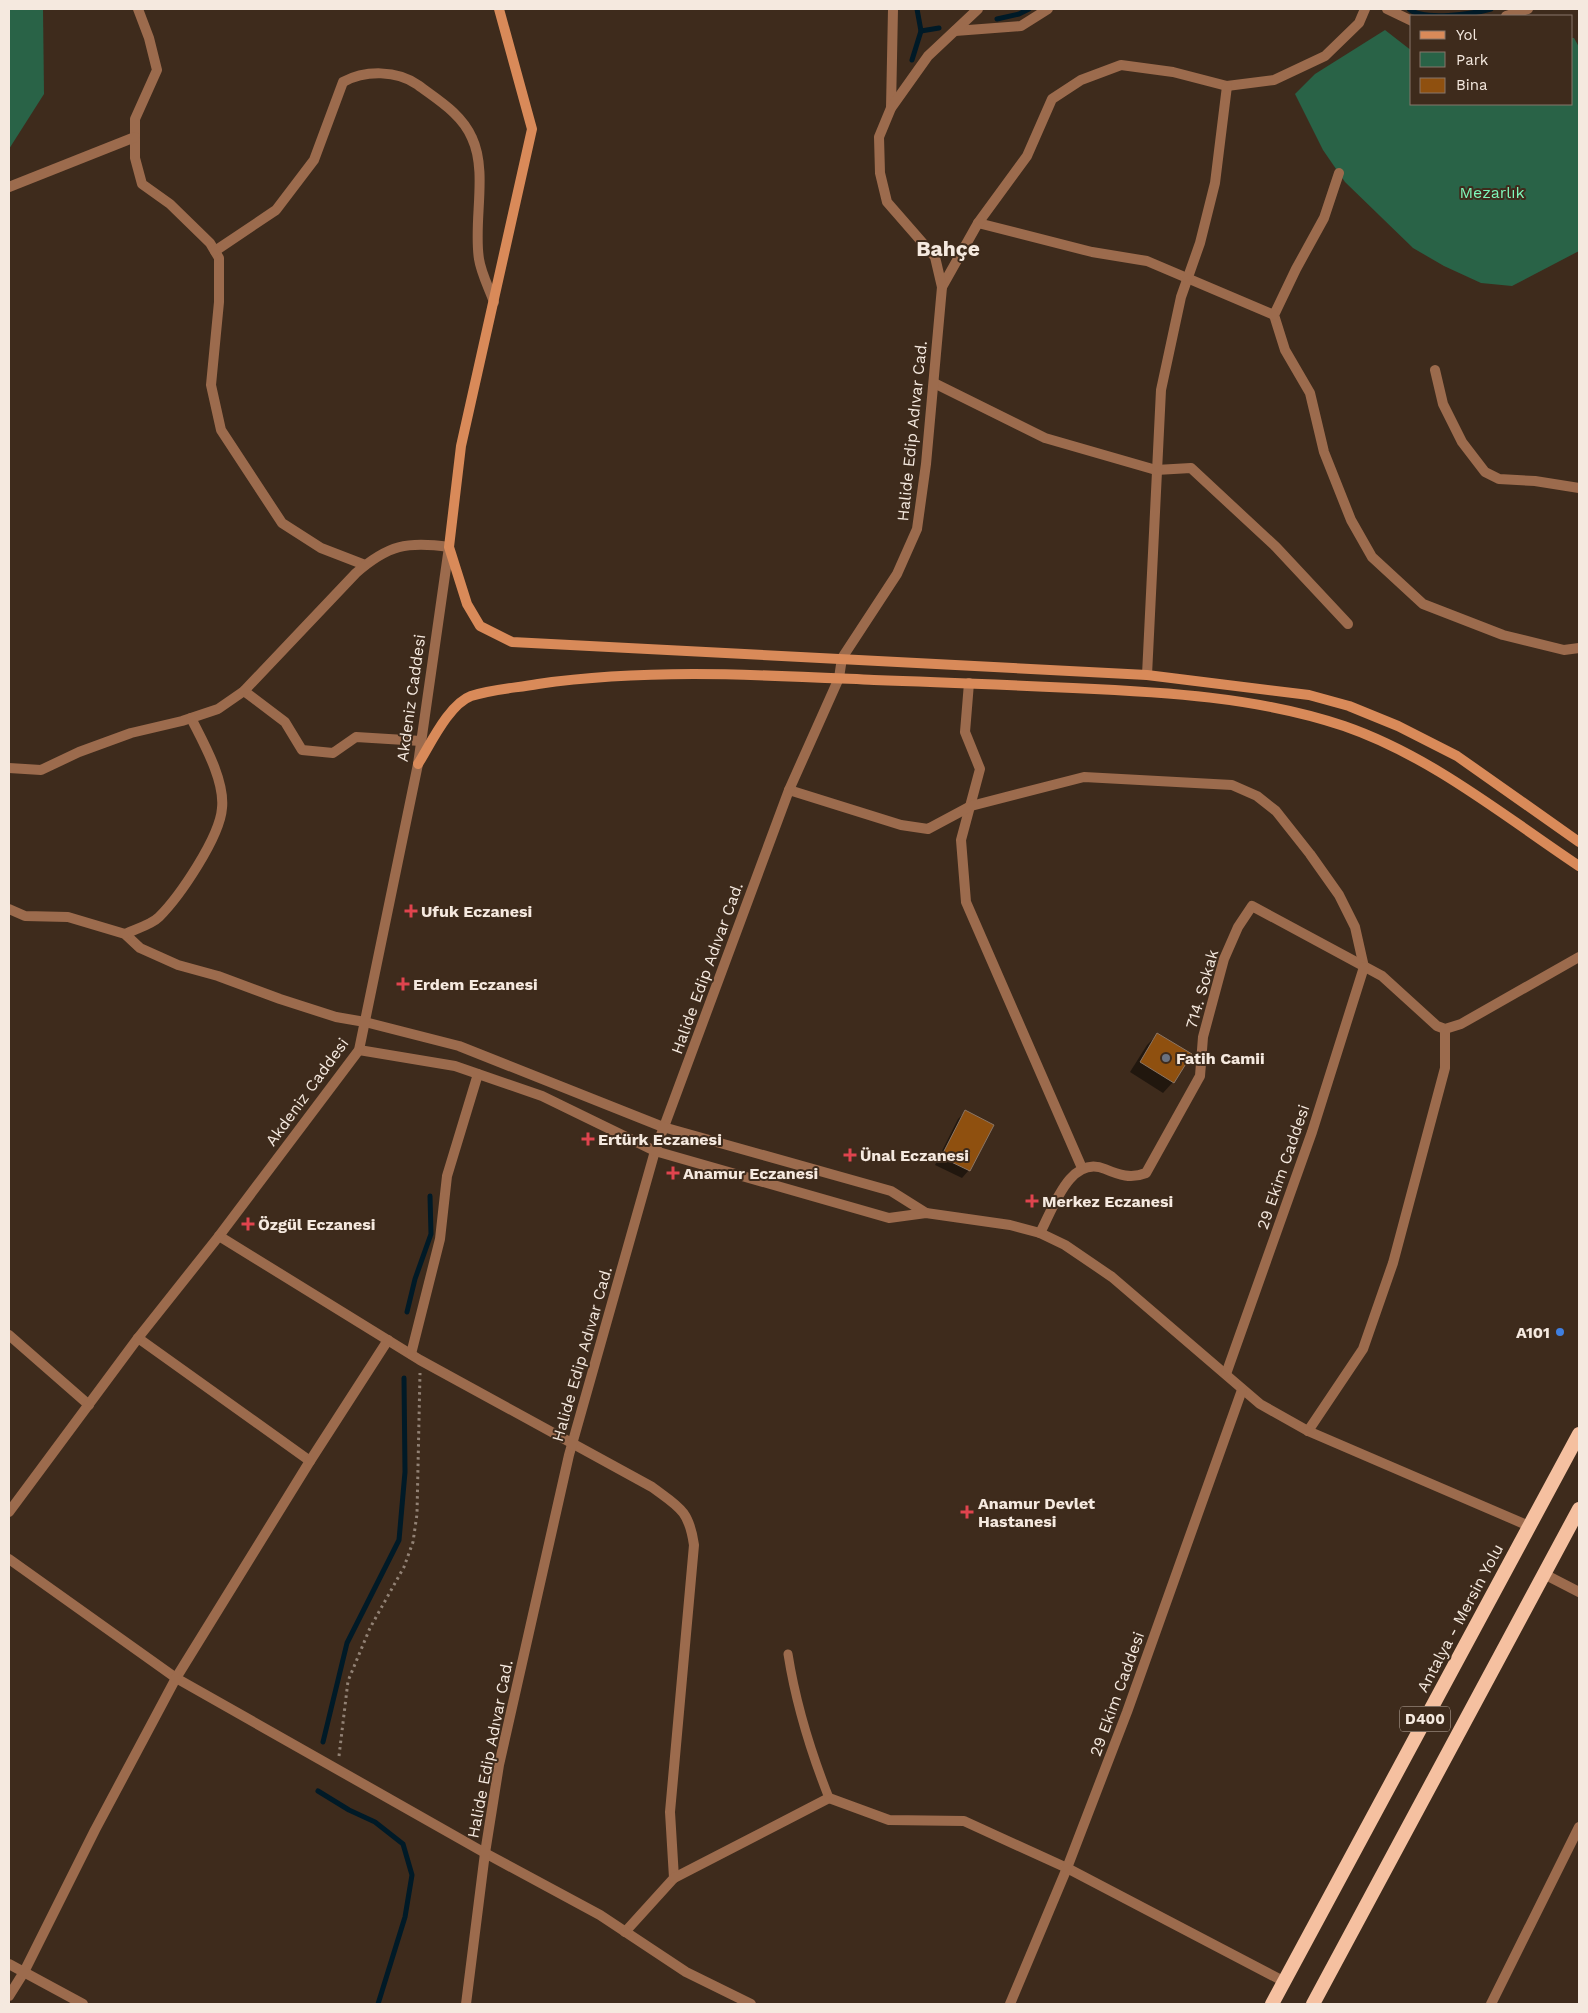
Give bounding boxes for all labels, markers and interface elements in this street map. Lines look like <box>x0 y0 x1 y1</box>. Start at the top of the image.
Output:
legend <box>1410 15 1573 105</box>
text: Yol <box>1456 26 1478 44</box>
text: Park <box>1456 51 1489 69</box>
text: Bina <box>1456 76 1488 94</box>
park label: Mezarlık <box>1459 183 1525 202</box>
district label: Bahçe <box>916 236 980 261</box>
street label: Halide Edip Adıvar Cad. <box>893 340 931 522</box>
street label: Akdeniz Caddesi <box>393 633 429 763</box>
street label: Halide Edip Adıvar Cad. <box>667 880 747 1056</box>
place label: Ufuk Eczanesi <box>421 902 532 921</box>
marker: Ufuk Eczanesi <box>405 905 417 917</box>
street label: 714. Sokak <box>1182 947 1222 1031</box>
place label: Erdem Eczanesi <box>413 975 538 994</box>
marker: Erdem Eczanesi <box>397 978 409 990</box>
street label: Akdeniz Caddesi <box>261 1034 353 1150</box>
place label: Fatih Camii <box>1176 1049 1265 1068</box>
marker: Fatih Camii <box>1160 1052 1172 1064</box>
street label: 29 Ekim Caddesi <box>1253 1102 1313 1232</box>
place label: Ertürk Eczanesi <box>598 1130 722 1149</box>
marker: Ertürk Eczanesi <box>582 1133 594 1145</box>
place label: Ünal Eczanesi <box>860 1146 969 1165</box>
marker: Ünal Eczanesi <box>844 1149 856 1161</box>
place label: Anamur Eczanesi <box>683 1164 818 1183</box>
marker: Anamur Eczanesi <box>667 1167 679 1179</box>
place label: Merkez Eczanesi <box>1042 1192 1173 1211</box>
marker: Merkez Eczanesi <box>1026 1195 1038 1207</box>
place label: Özgül Eczanesi <box>258 1215 375 1234</box>
marker: Özgül Eczanesi <box>242 1218 254 1230</box>
street label: Halide Edip Adıvar Cad. <box>548 1264 616 1444</box>
place label: A101 <box>1516 1323 1550 1342</box>
marker: A101 <box>1554 1326 1566 1338</box>
place label: Anamur Devlet Hastanesi <box>978 1494 1095 1531</box>
marker: Anamur Devlet Hastanesi <box>960 1505 974 1519</box>
street label: Antalya - Mersin Yolu <box>1413 1541 1507 1695</box>
street label: 29 Ekim Caddesi <box>1086 1629 1148 1759</box>
street label: Halide Edip Adıvar Cad. <box>463 1658 517 1840</box>
road number: D400 <box>1400 1706 1450 1732</box>

